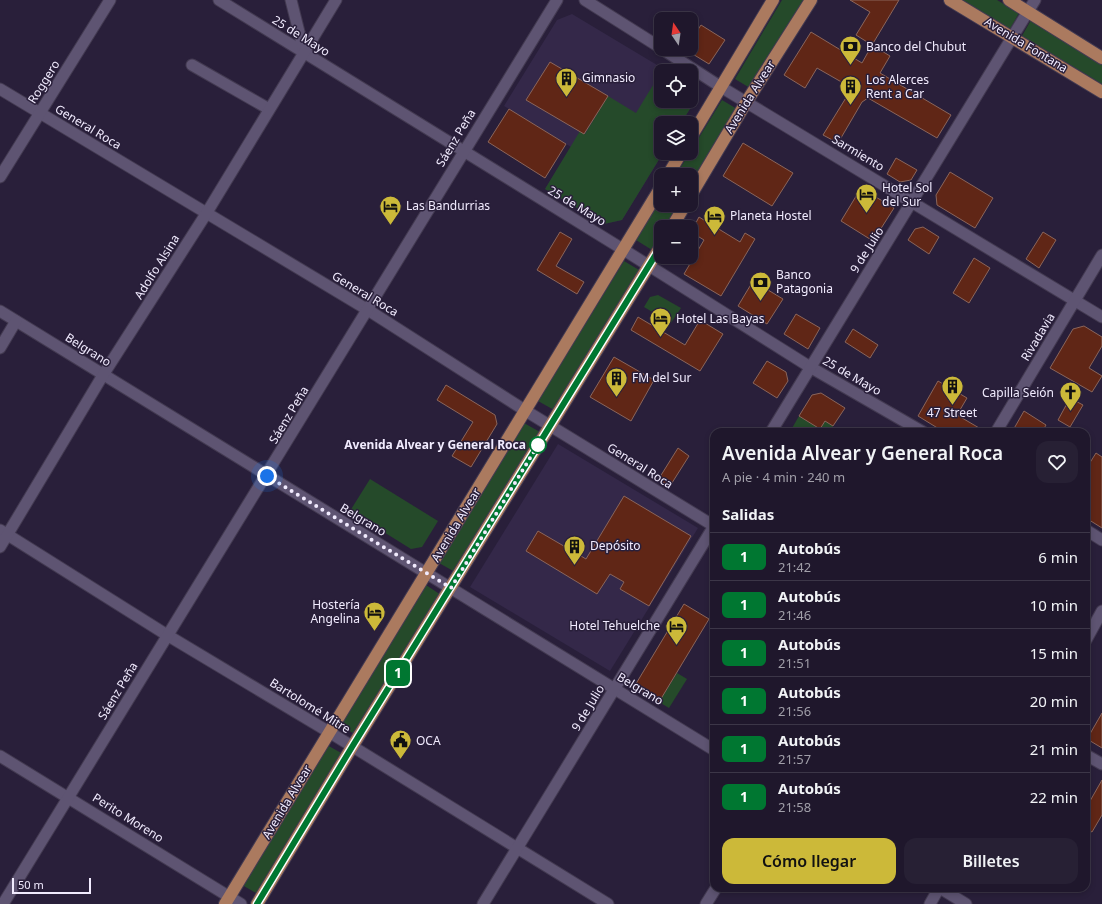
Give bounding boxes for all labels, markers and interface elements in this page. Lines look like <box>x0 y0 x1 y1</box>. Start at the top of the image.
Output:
street label: 25 de Mayo <box>269 11 333 60</box>
north arrow <box>654 12 698 56</box>
map controls <box>654 12 698 264</box>
street label: Avenida Fontana <box>981 13 1071 76</box>
bank icon: Banco del Chubut <box>837 34 863 67</box>
place label: Banco del Chubut <box>866 38 967 55</box>
street label: Roggero <box>24 57 64 107</box>
street label: Avenida Alvear <box>720 57 779 137</box>
button: locate <box>654 64 698 108</box>
building icon: Gimnasio <box>554 65 580 98</box>
place label: Gimnasio <box>582 69 635 86</box>
place label: Los Alerces Rent a Car <box>866 71 929 102</box>
building icon: Los Alerces Rent a Car <box>837 74 863 107</box>
street label: General Roca <box>52 100 125 153</box>
street label: Sáenz Peña <box>432 106 479 170</box>
button: layers <box>654 116 698 160</box>
street label: Sarmiento <box>829 130 888 175</box>
button: + <box>654 168 698 212</box>
place label: Hotel Sol del Sur <box>882 179 932 210</box>
street label: 25 de Mayo <box>545 182 610 230</box>
hotel icon: Hotel Sol del Sur <box>854 182 880 215</box>
hotel icon: Las Bandurrias <box>377 193 403 226</box>
place label: Las Bandurrias <box>406 197 490 214</box>
hotel icon: Planeta Hostel <box>701 203 727 236</box>
place label: Planeta Hostel <box>730 207 812 224</box>
button: − <box>654 220 698 264</box>
street label: 9 de Julio <box>846 223 887 276</box>
street label: Adolfo Alsina <box>130 231 183 302</box>
place label: Banco Patagonia <box>776 266 833 297</box>
street label: General Roca <box>329 267 402 320</box>
bank icon: Banco Patagonia <box>747 269 773 302</box>
hotel icon: Hotel Las Bayas <box>648 306 674 339</box>
street label: Rivadavia <box>1017 309 1059 364</box>
place label: Hotel Las Bayas <box>676 310 765 327</box>
street label: Belgrano <box>62 329 114 370</box>
street label: 25 de Mayo <box>820 352 885 399</box>
building icon: FM del Sur <box>604 365 630 398</box>
place label: FM del Sur <box>632 369 692 386</box>
building icon: 47 Street <box>939 373 965 406</box>
church icon: Capilla Seión <box>1057 380 1083 413</box>
street label: Sáenz Peña <box>265 383 312 447</box>
place label: Capilla Seión <box>982 384 1054 401</box>
place label: 47 Street <box>927 404 978 421</box>
place label: Avenida Alvear y General Roca <box>344 436 526 453</box>
marker: Avenida Alvear y General Roca <box>529 436 547 454</box>
street label: General Roca <box>604 439 676 493</box>
text: Avenida Alvear y General Roca <box>722 440 1003 466</box>
button: heart <box>1036 441 1078 483</box>
your location <box>257 466 277 486</box>
text: A pie · 4 min · 240 m <box>722 468 845 486</box>
street label: Avenida Alvear <box>427 485 484 565</box>
street label: Belgrano <box>337 499 390 540</box>
text: Salidas <box>722 504 774 524</box>
building icon: Depósito <box>562 533 588 566</box>
place label: Depósito <box>590 537 641 554</box>
text: Autobús <box>778 538 841 558</box>
text: 1 <box>740 547 748 566</box>
text: 6 min <box>1038 547 1078 567</box>
text: 21:42 <box>778 558 811 576</box>
text: Autobús <box>778 586 841 606</box>
text: 1 <box>740 595 748 614</box>
text: 10 min <box>1030 595 1078 615</box>
place label: Hostería Angelina <box>310 596 360 627</box>
hotel icon: Hostería Angelina <box>362 599 388 632</box>
text: 21:46 <box>778 606 811 624</box>
hotel icon: Hotel Tehuelche <box>663 613 689 646</box>
place label: Hotel Tehuelche <box>569 617 660 634</box>
text: Autobús <box>778 634 841 654</box>
text: 1 <box>740 643 748 662</box>
text: 15 min <box>1030 643 1078 663</box>
text: 21:51 <box>778 654 811 672</box>
street label: Sáenz Peña <box>94 659 141 723</box>
line badge: 1 <box>385 660 411 686</box>
text: 1 <box>394 663 402 682</box>
street label: Belgrano <box>614 668 667 709</box>
street label: Bartolomé Mitre <box>267 674 354 737</box>
street label: 9 de Julio <box>567 681 608 734</box>
text: Autobús <box>778 682 841 702</box>
text: 1 <box>740 691 748 710</box>
text: 20 min <box>1030 691 1078 711</box>
text: 21:56 <box>778 702 811 720</box>
public building icon: OCA <box>388 728 414 761</box>
text: Autobús <box>778 730 841 750</box>
place label: OCA <box>416 732 441 749</box>
text: 1 <box>740 739 748 758</box>
text: 21 min <box>1030 739 1078 759</box>
text: 21:57 <box>778 750 811 768</box>
street label: Avenida Alvear <box>258 762 315 842</box>
text: Autobús <box>778 778 841 798</box>
text: 1 <box>740 787 748 806</box>
text: 22 min <box>1030 787 1078 807</box>
street label: Perito Moreno <box>89 789 167 846</box>
text: 21:58 <box>778 798 811 816</box>
button: Cómo llegar <box>722 838 896 884</box>
button: Billetes <box>904 838 1078 884</box>
scale bar <box>12 876 91 895</box>
text: 50 m <box>18 877 44 892</box>

